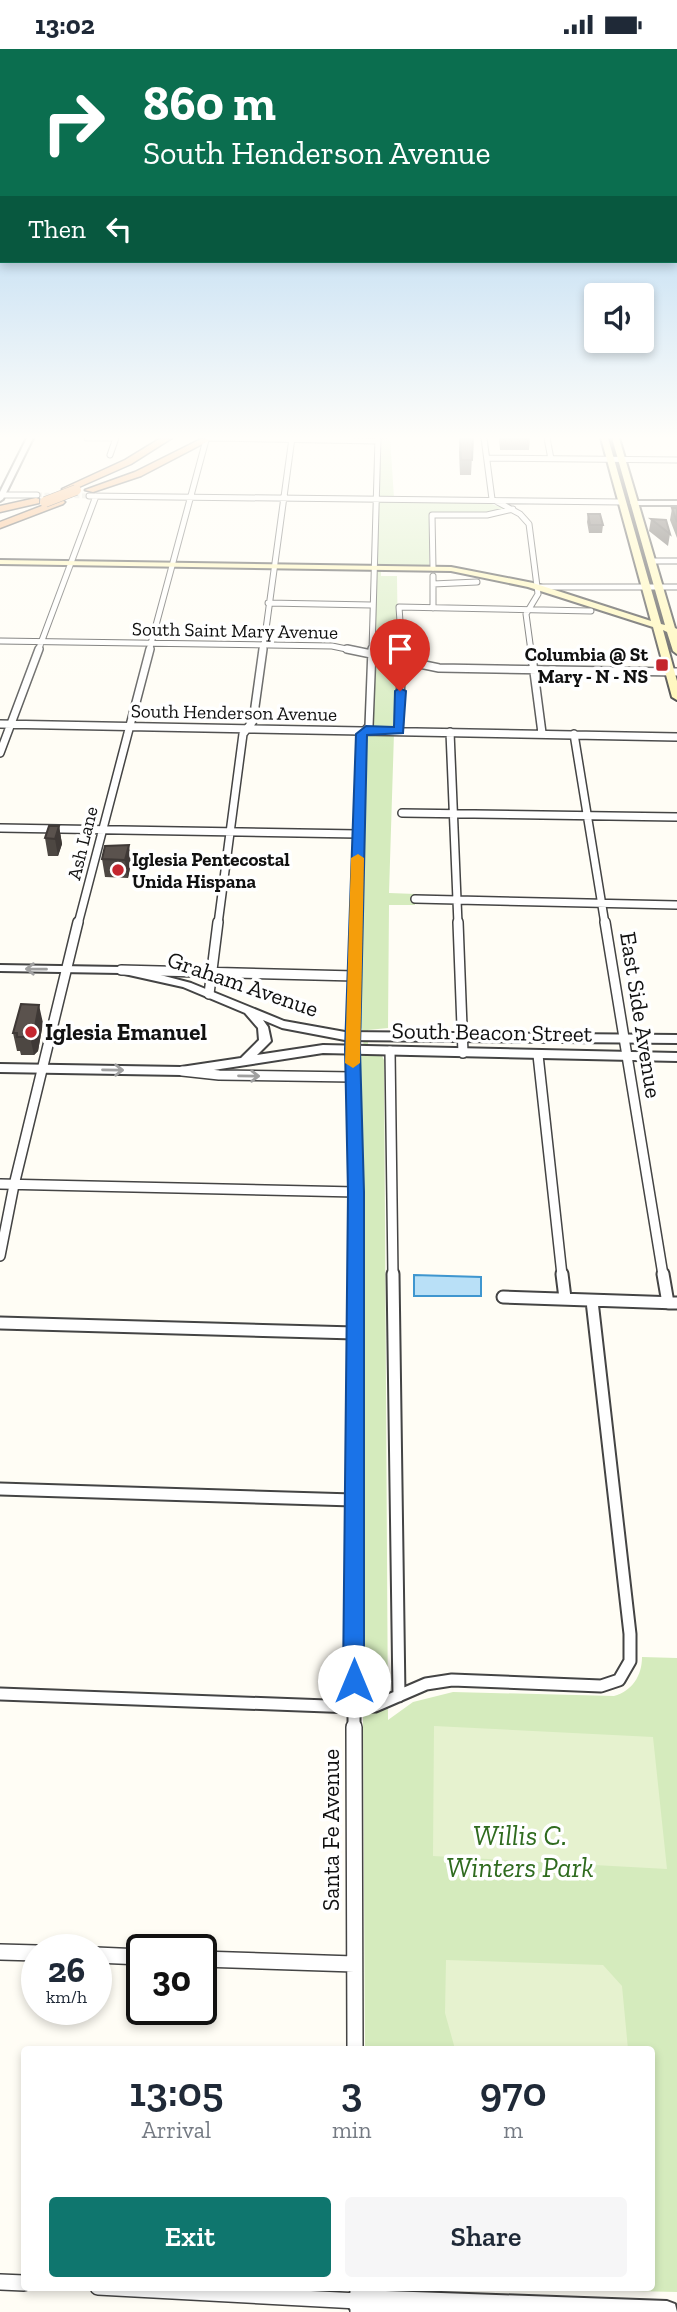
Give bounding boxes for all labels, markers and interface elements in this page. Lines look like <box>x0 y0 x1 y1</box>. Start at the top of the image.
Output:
text: 13:02 <box>35 9 95 41</box>
text: 860 m <box>143 74 276 133</box>
icon: right <box>28 77 119 168</box>
text: South Henderson Avenue <box>143 134 490 172</box>
icon: left <box>100 210 138 248</box>
text: Then <box>28 213 86 245</box>
map controls <box>584 283 654 353</box>
button: sound <box>584 283 654 353</box>
street label: South Saint Mary Avenue <box>132 617 338 644</box>
pin <box>370 619 430 691</box>
icon: arrive <box>381 630 419 668</box>
place label: Columbia @ St Mary - N - NS <box>525 643 648 688</box>
marker: Columbia @ St Mary - N - NS <box>654 657 670 673</box>
street label: South Henderson Avenue <box>131 699 337 726</box>
street label: Ash Lane <box>62 804 103 882</box>
place label: Iglesia Pentecostal Unida Hispana <box>132 848 290 893</box>
marker: Iglesia Pentecostal Unida Hispana <box>110 862 126 878</box>
street label: East Side Avenue <box>614 930 668 1100</box>
street label: Graham Avenue <box>164 945 322 1023</box>
one-way arrow <box>24 962 47 976</box>
street label: South Beacon Street <box>391 1016 593 1048</box>
place label: Iglesia Emanuel <box>45 1018 207 1046</box>
marker: Iglesia Emanuel <box>23 1024 39 1040</box>
one-way arrow <box>101 1063 124 1077</box>
one-way arrow <box>238 1069 261 1082</box>
position arrow <box>317 1644 391 1718</box>
street label: Santa Fe Avenue <box>317 1749 345 1911</box>
park label: Willis C. Winters Park <box>446 1819 594 1884</box>
speed limit sign: 30 <box>126 1934 217 2025</box>
text: 26 <box>48 1949 85 1991</box>
text: km/h <box>46 1986 87 2008</box>
text: 13:05 <box>129 2066 224 2117</box>
text: 3 <box>341 2066 362 2117</box>
text: 970 <box>480 2066 547 2117</box>
text: Arrival <box>142 2116 211 2144</box>
text: min <box>332 2116 371 2144</box>
text: m <box>503 2116 523 2144</box>
button: Exit <box>49 2197 331 2277</box>
button: Share <box>345 2197 627 2277</box>

